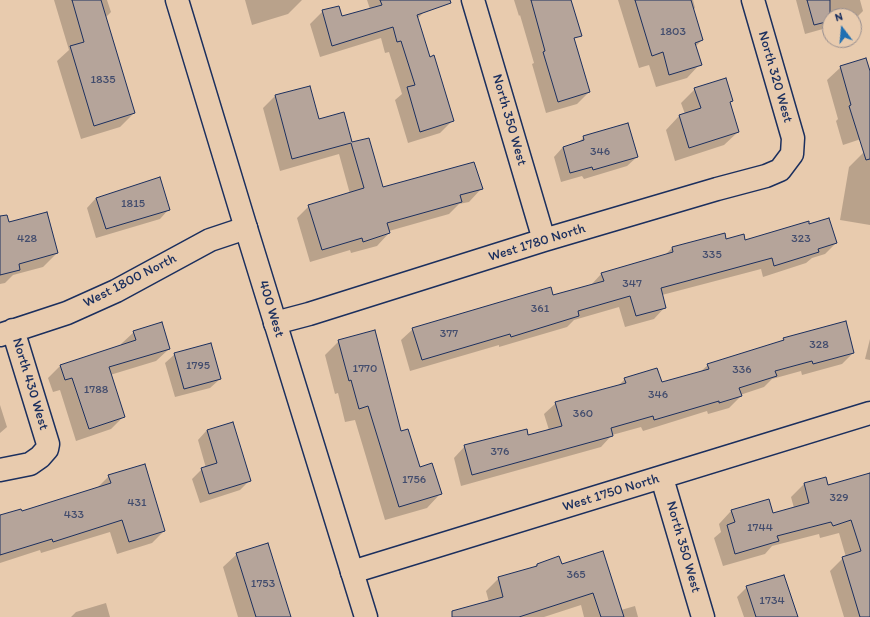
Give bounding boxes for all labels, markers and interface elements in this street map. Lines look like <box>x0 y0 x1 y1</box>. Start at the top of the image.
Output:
north arrow <box>822 8 862 48</box>
text: N <box>833 10 844 24</box>
house number: 1803 <box>660 25 686 39</box>
street label: North 320 West <box>754 29 796 125</box>
street label: North 350 West <box>488 72 530 168</box>
house number: 1835 <box>91 73 115 87</box>
house number: 346 <box>590 145 610 159</box>
house number: 1815 <box>121 197 145 211</box>
street label: West 1780 North <box>486 220 588 266</box>
house number: 428 <box>17 232 37 246</box>
house number: 323 <box>791 232 811 246</box>
house number: 335 <box>702 248 722 262</box>
street label: West 1800 North <box>81 250 179 312</box>
house number: 347 <box>622 277 642 291</box>
street label: 400 West <box>254 279 288 339</box>
house number: 361 <box>531 302 549 316</box>
house number: 377 <box>440 327 458 341</box>
street label: North 430 West <box>8 336 52 432</box>
house number: 328 <box>809 338 829 352</box>
house number: 1795 <box>186 359 210 373</box>
house number: 1770 <box>353 362 377 376</box>
house number: 336 <box>732 363 752 377</box>
house number: 1788 <box>84 383 108 397</box>
house number: 346 <box>648 388 668 402</box>
house number: 360 <box>573 407 593 421</box>
house number: 376 <box>491 445 509 459</box>
street label: West 1750 North <box>561 470 661 516</box>
house number: 1756 <box>402 473 426 487</box>
house number: 329 <box>829 491 849 505</box>
house number: 431 <box>127 496 147 510</box>
street label: North 350 West <box>662 499 704 595</box>
house number: 433 <box>64 508 84 522</box>
house number: 1744 <box>747 521 773 535</box>
house number: 365 <box>566 568 586 582</box>
house number: 1753 <box>251 577 275 591</box>
house number: 1734 <box>759 594 785 608</box>

